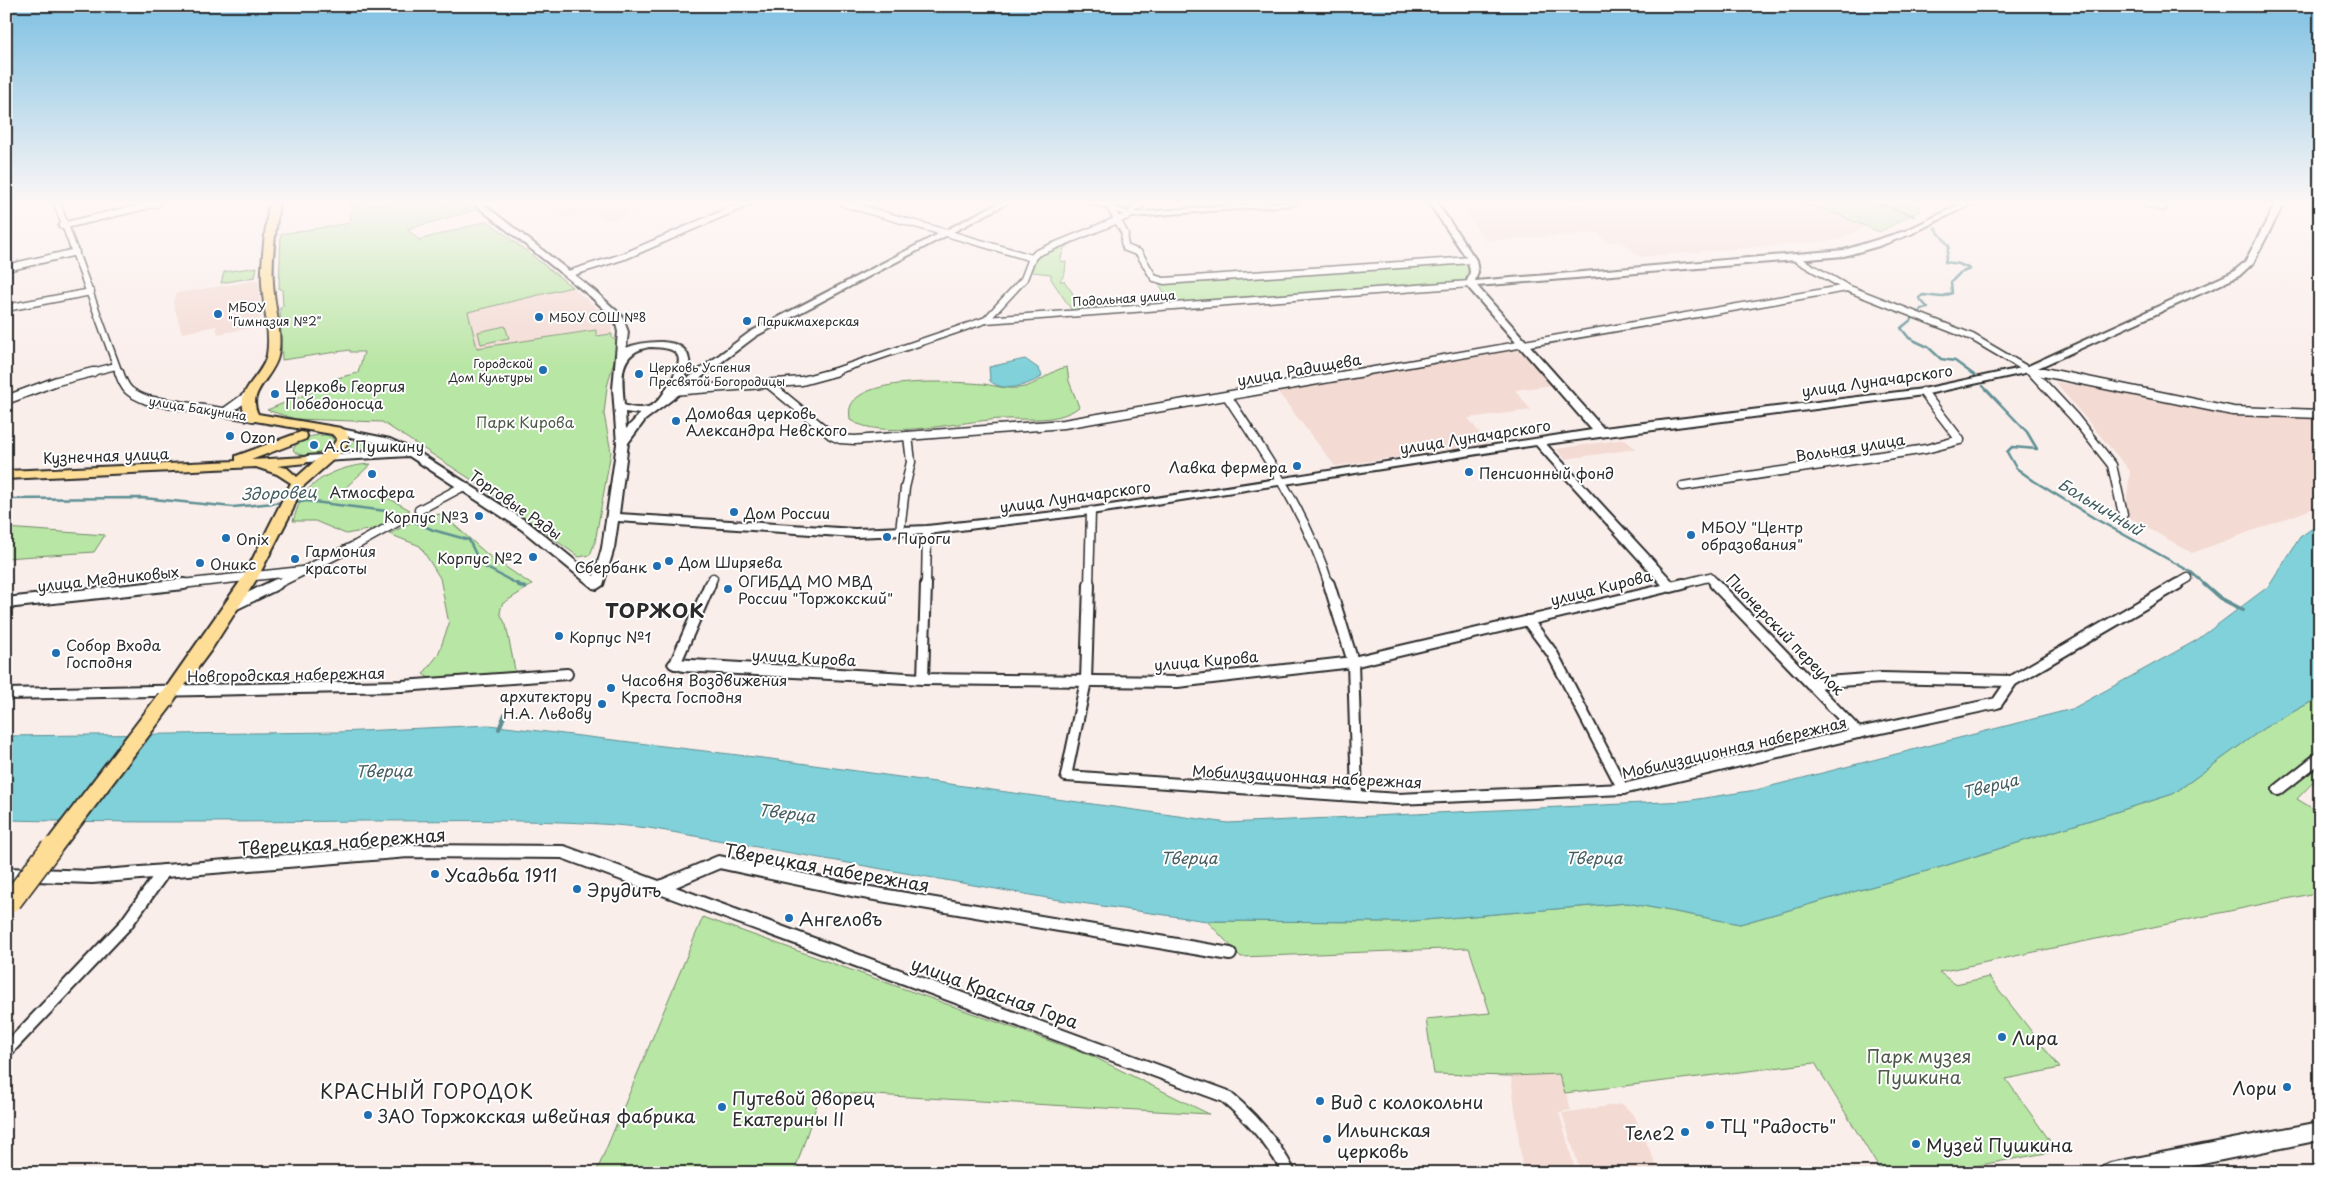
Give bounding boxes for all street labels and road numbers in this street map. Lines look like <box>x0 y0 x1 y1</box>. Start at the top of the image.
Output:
street label: Подольная улица <box>1072 285 1177 311</box>
street label: улица Радищева <box>1235 347 1363 391</box>
street label: улица Луначарского <box>1800 358 1954 402</box>
street label: улица Бакунина <box>148 391 249 425</box>
street label: улица Луначарского <box>1398 413 1552 459</box>
street label: Вольная улица <box>1794 427 1907 467</box>
street label: Кузнечная улица <box>43 441 170 469</box>
street label: Торговые Ряды <box>465 463 567 545</box>
street label: улица Луначарского <box>998 474 1152 518</box>
street label: улица Медниковых <box>36 559 180 597</box>
street label: улица Кирова <box>1548 563 1655 611</box>
street label: Пионерский переулок <box>1722 568 1850 700</box>
street label: улица Кирова <box>751 643 857 671</box>
street label: улица Кирова <box>1153 644 1260 676</box>
street label: Новгородская набережная <box>187 661 385 687</box>
street label: Мобилизационная набережная <box>1619 710 1849 784</box>
street label: Мобилизационная набережная <box>1191 758 1423 794</box>
street label: Тверецкая набережная <box>237 820 447 862</box>
street label: Тверецкая набережная <box>722 836 932 898</box>
street label: улица Красная Гора <box>908 949 1083 1035</box>

